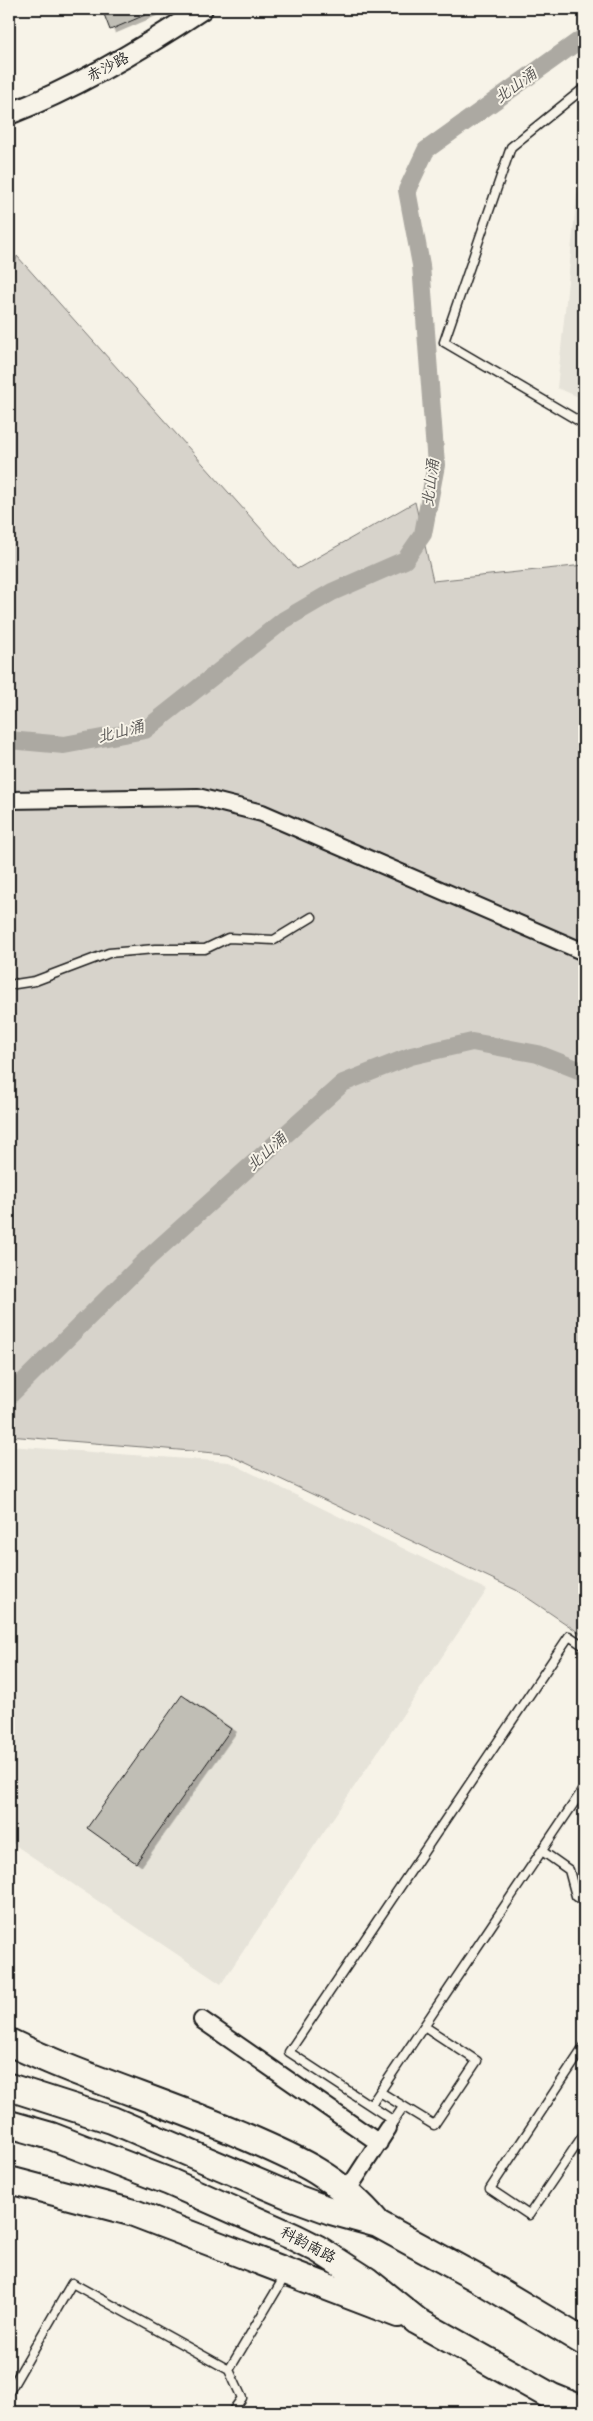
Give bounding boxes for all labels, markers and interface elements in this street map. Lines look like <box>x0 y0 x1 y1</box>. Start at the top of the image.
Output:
street label: 赤沙路 <box>84 48 132 86</box>
water label: 北山涌 <box>491 64 542 108</box>
water label: 北山涌 <box>419 457 443 508</box>
water label: 北山涌 <box>95 717 148 747</box>
water label: 北山涌 <box>243 1128 292 1175</box>
street label: 科韵南路 <box>277 2223 339 2267</box>

